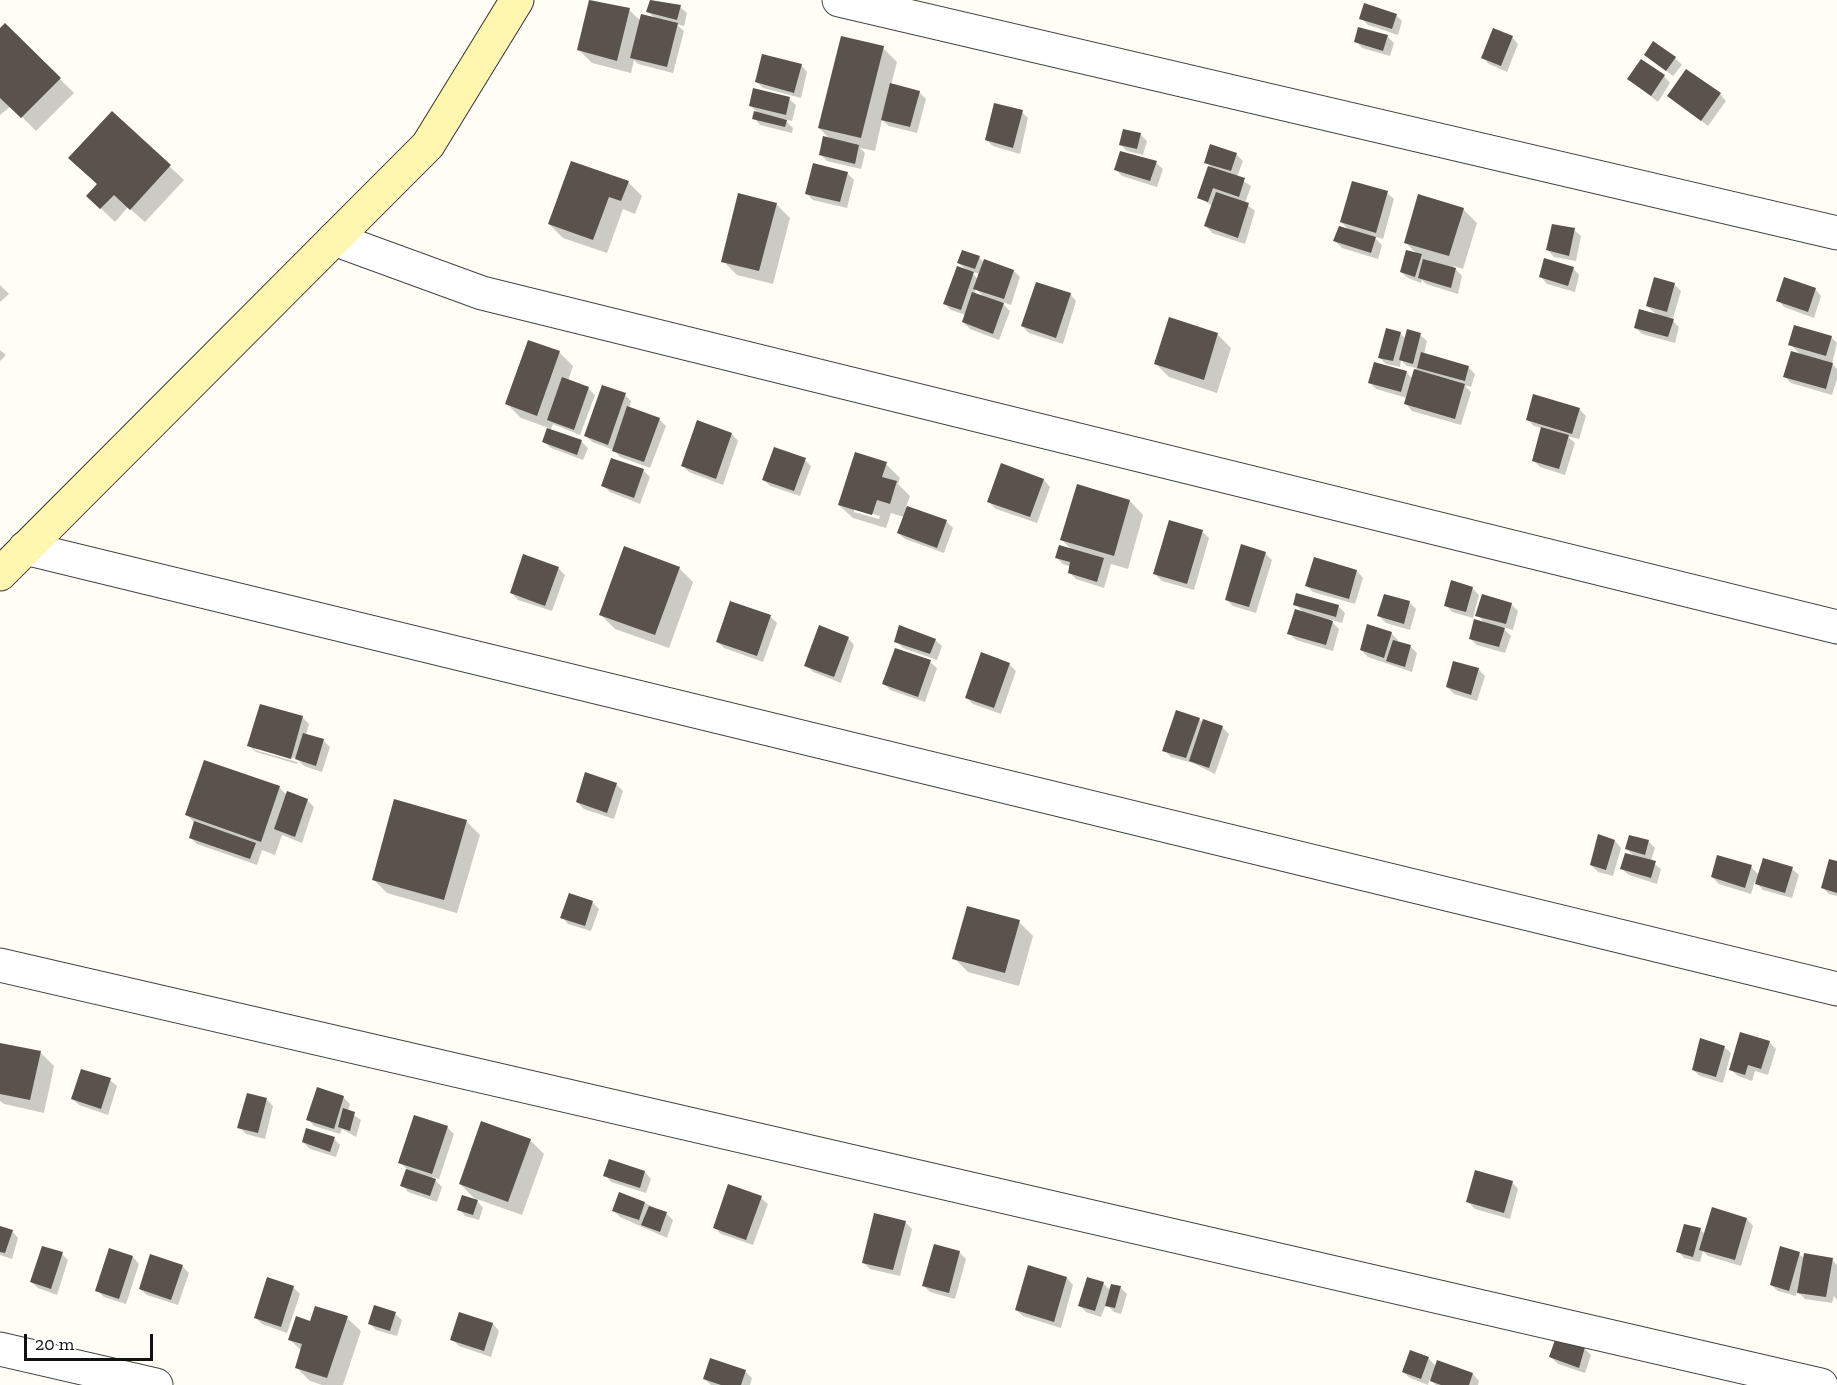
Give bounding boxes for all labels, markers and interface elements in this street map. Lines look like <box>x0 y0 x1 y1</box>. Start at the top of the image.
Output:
scale bar <box>27 1322 156 1360</box>
text: 20 m <box>35 1333 74 1355</box>

